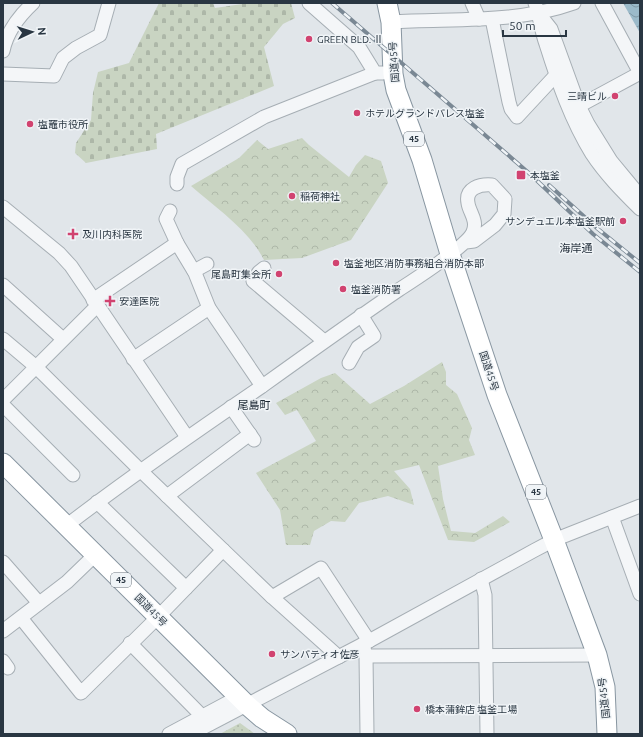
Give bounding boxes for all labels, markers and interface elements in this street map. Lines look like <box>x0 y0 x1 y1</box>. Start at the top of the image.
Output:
north arrow <box>12 12 52 52</box>
scale bar <box>503 12 566 38</box>
text: 50 m <box>509 19 536 32</box>
text: N <box>36 27 48 36</box>
marker: GREEN BLD. Ⅱ <box>304 34 314 44</box>
place label: GREEN BLD. Ⅱ <box>317 34 384 45</box>
street label: 国道45号 <box>387 41 401 83</box>
place label: 三晴ビル <box>567 91 607 102</box>
marker: 三晴ビル <box>610 91 620 101</box>
marker: ホテルグランドパレス塩釜 <box>352 108 362 118</box>
place label: ホテルグランドパレス塩釜 <box>365 108 485 119</box>
marker: 塩竈市役所 <box>25 119 35 129</box>
place label: 塩竈市役所 <box>38 119 88 130</box>
road number: 45 <box>404 132 424 146</box>
marker: 本塩釜 <box>515 169 527 181</box>
place label: 本塩釜 <box>530 170 560 181</box>
marker: 稲荷神社 <box>287 191 297 201</box>
place label: 稲荷神社 <box>300 191 340 202</box>
place label: サンデュエル本塩釜駅前 <box>505 216 615 227</box>
marker: サンデュエル本塩釜駅前 <box>618 216 628 226</box>
marker: 及川内科医院 <box>67 228 79 240</box>
place label: 及川内科医院 <box>82 229 142 240</box>
district label: 海岸通 <box>560 242 593 254</box>
marker: 塩釜地区消防事務組合消防本部 <box>331 258 341 268</box>
place label: 塩釜地区消防事務組合消防本部 <box>344 258 484 269</box>
place label: 尾島町集会所 <box>211 269 271 280</box>
marker: 尾島町集会所 <box>274 269 284 279</box>
marker: 塩釜消防署 <box>338 284 348 294</box>
place label: 塩釜消防署 <box>351 284 401 295</box>
marker: 安達医院 <box>104 295 116 307</box>
place label: 安達医院 <box>119 296 159 307</box>
street label: 国道45号 <box>477 350 501 392</box>
district label: 尾島町 <box>238 399 271 411</box>
road number: 45 <box>526 485 546 499</box>
road number: 45 <box>111 573 131 587</box>
street label: 国道45号 <box>133 592 169 628</box>
marker: サンパティオ佐彦 <box>267 649 277 659</box>
place label: サンパティオ佐彦 <box>280 649 359 660</box>
street label: 国道45号 <box>596 677 612 719</box>
marker: 橋本蒲鉾店 塩釜工場 <box>412 704 422 714</box>
place label: 橋本蒲鉾店 塩釜工場 <box>425 704 517 715</box>

